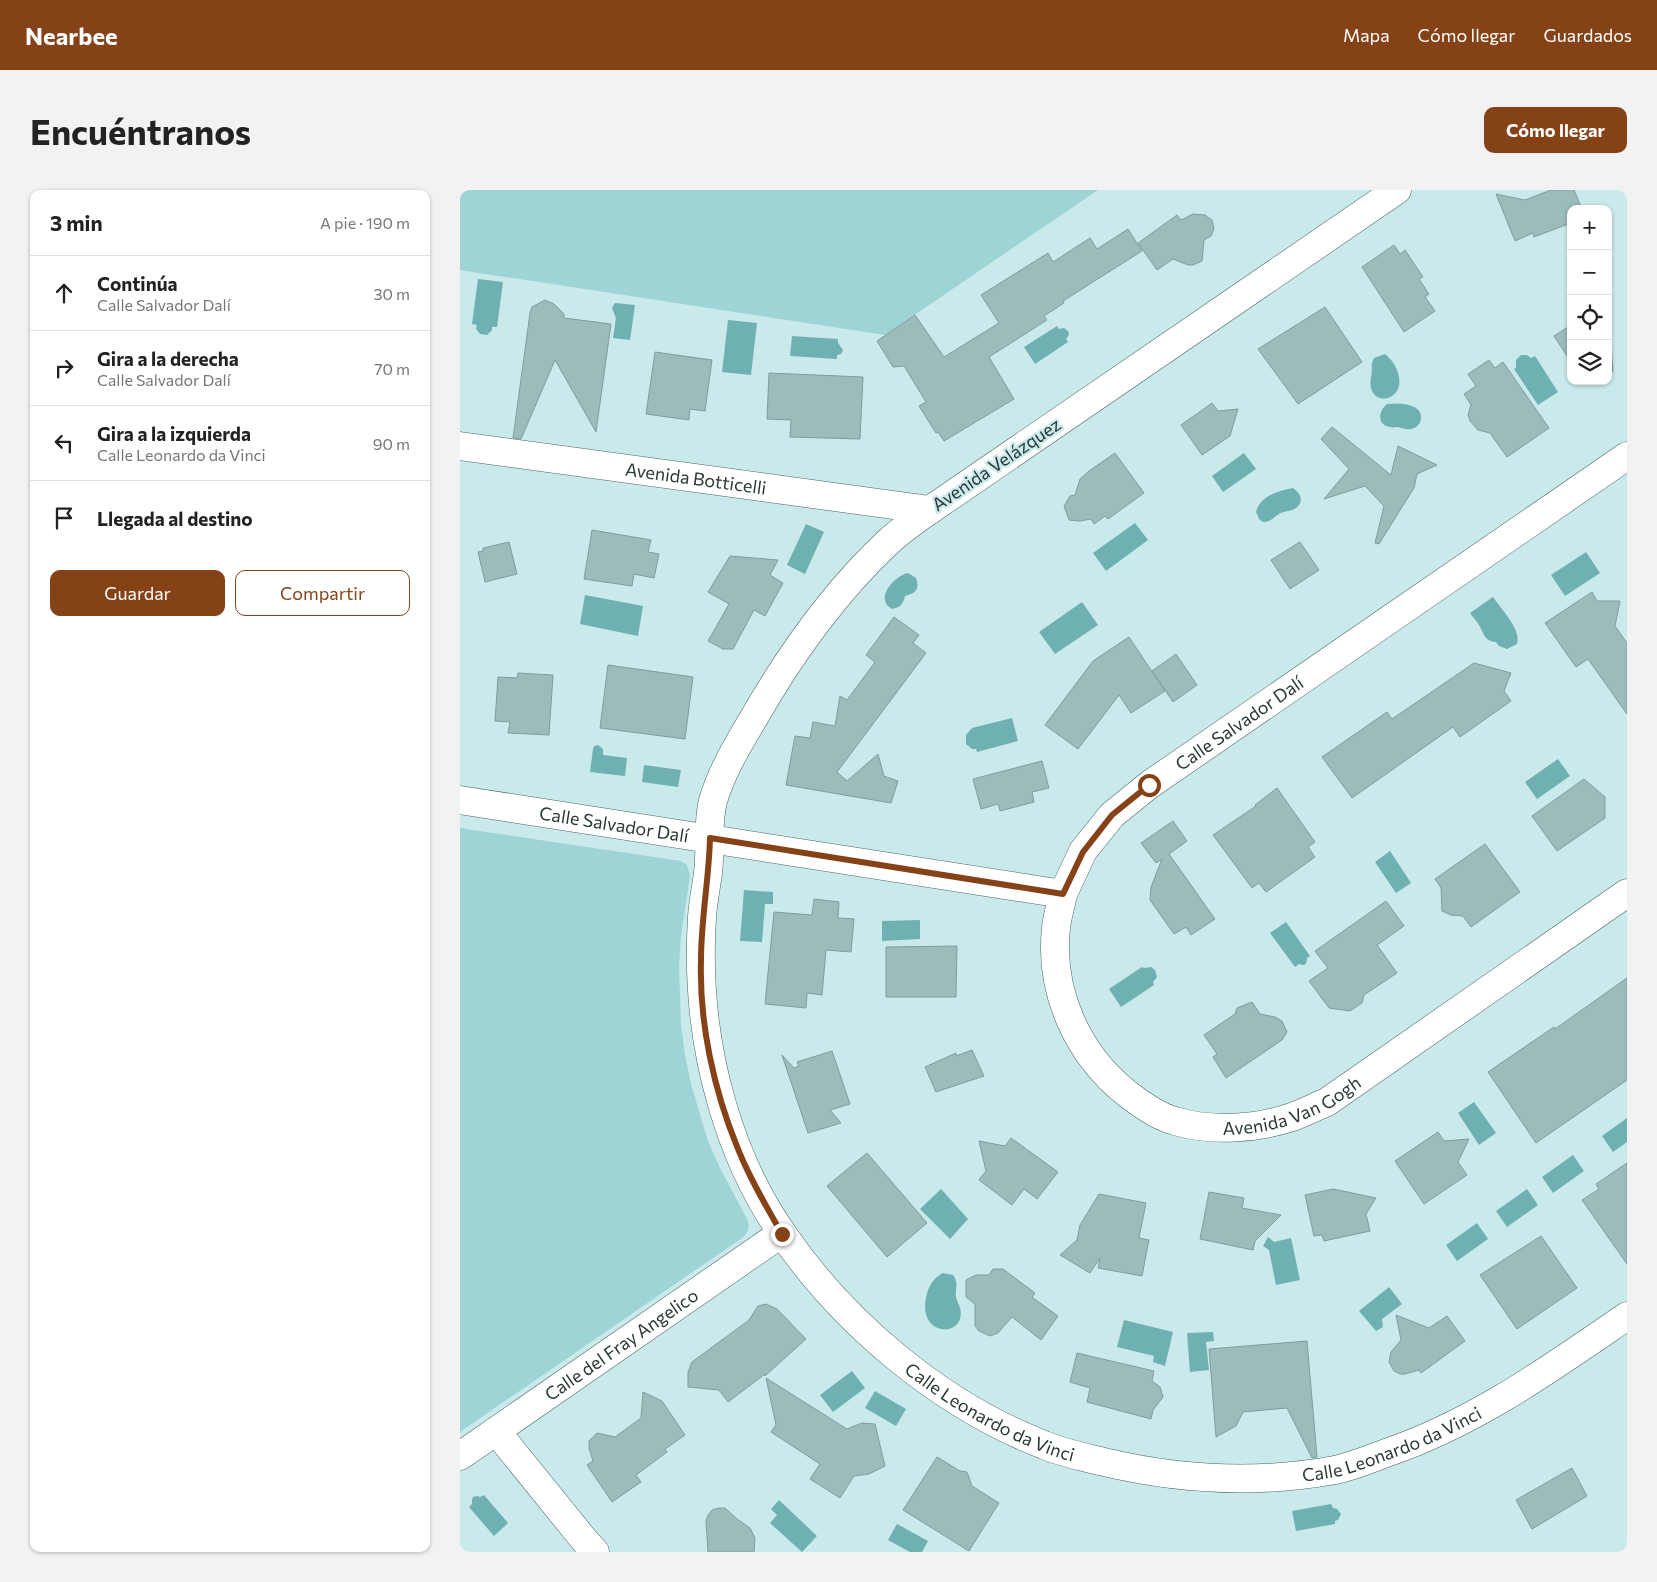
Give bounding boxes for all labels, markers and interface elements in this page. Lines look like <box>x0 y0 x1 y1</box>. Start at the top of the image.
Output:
text: Nearbee <box>25 21 118 50</box>
text: Mapa <box>1343 24 1390 46</box>
text: Cómo llegar <box>1418 24 1515 46</box>
text: Guardados <box>1543 24 1632 46</box>
button: Cómo llegar <box>1484 107 1627 153</box>
text: Encuéntranos <box>30 109 251 152</box>
map controls <box>1567 205 1612 385</box>
button: + <box>1567 205 1612 250</box>
text: 3 min <box>50 210 103 235</box>
text: A pie · 190 m <box>320 213 410 232</box>
button: − <box>1567 250 1612 295</box>
text: Continúa <box>97 272 178 295</box>
icon: ahead <box>50 279 78 307</box>
text: 30 m <box>373 284 410 303</box>
text: Calle Salvador Dalí <box>97 295 231 314</box>
button: locate <box>1567 295 1612 340</box>
button: layers <box>1567 340 1612 385</box>
text: Gira a la derecha <box>97 347 239 370</box>
icon: right <box>50 354 78 382</box>
text: 70 m <box>374 359 410 378</box>
text: Calle Salvador Dalí <box>97 370 231 389</box>
street label: Avenida Velázquez <box>927 413 1065 515</box>
text: Gira a la izquierda <box>97 422 251 445</box>
icon: left <box>50 429 78 457</box>
text: 90 m <box>373 434 410 453</box>
text: Calle Leonardo da Vinci <box>97 445 266 464</box>
street label: Avenida Botticelli <box>624 458 768 499</box>
icon: arrive <box>50 504 78 532</box>
text: Llegada al destino <box>97 507 253 530</box>
button: Guardar <box>50 570 225 616</box>
button: Compartir <box>235 570 410 616</box>
street label: Calle Salvador Dalí <box>1171 670 1309 775</box>
route start <box>1138 774 1161 797</box>
street label: Calle Salvador Dalí <box>538 802 692 847</box>
street label: Avenida Van Gogh <box>1222 1071 1365 1139</box>
route end <box>771 1223 794 1246</box>
street label: Calle del Fray Angelico <box>540 1284 702 1405</box>
street label: Calle Leonardo da Vinci <box>901 1357 1077 1465</box>
street label: Calle Leonardo da Vinci <box>1301 1401 1485 1486</box>

